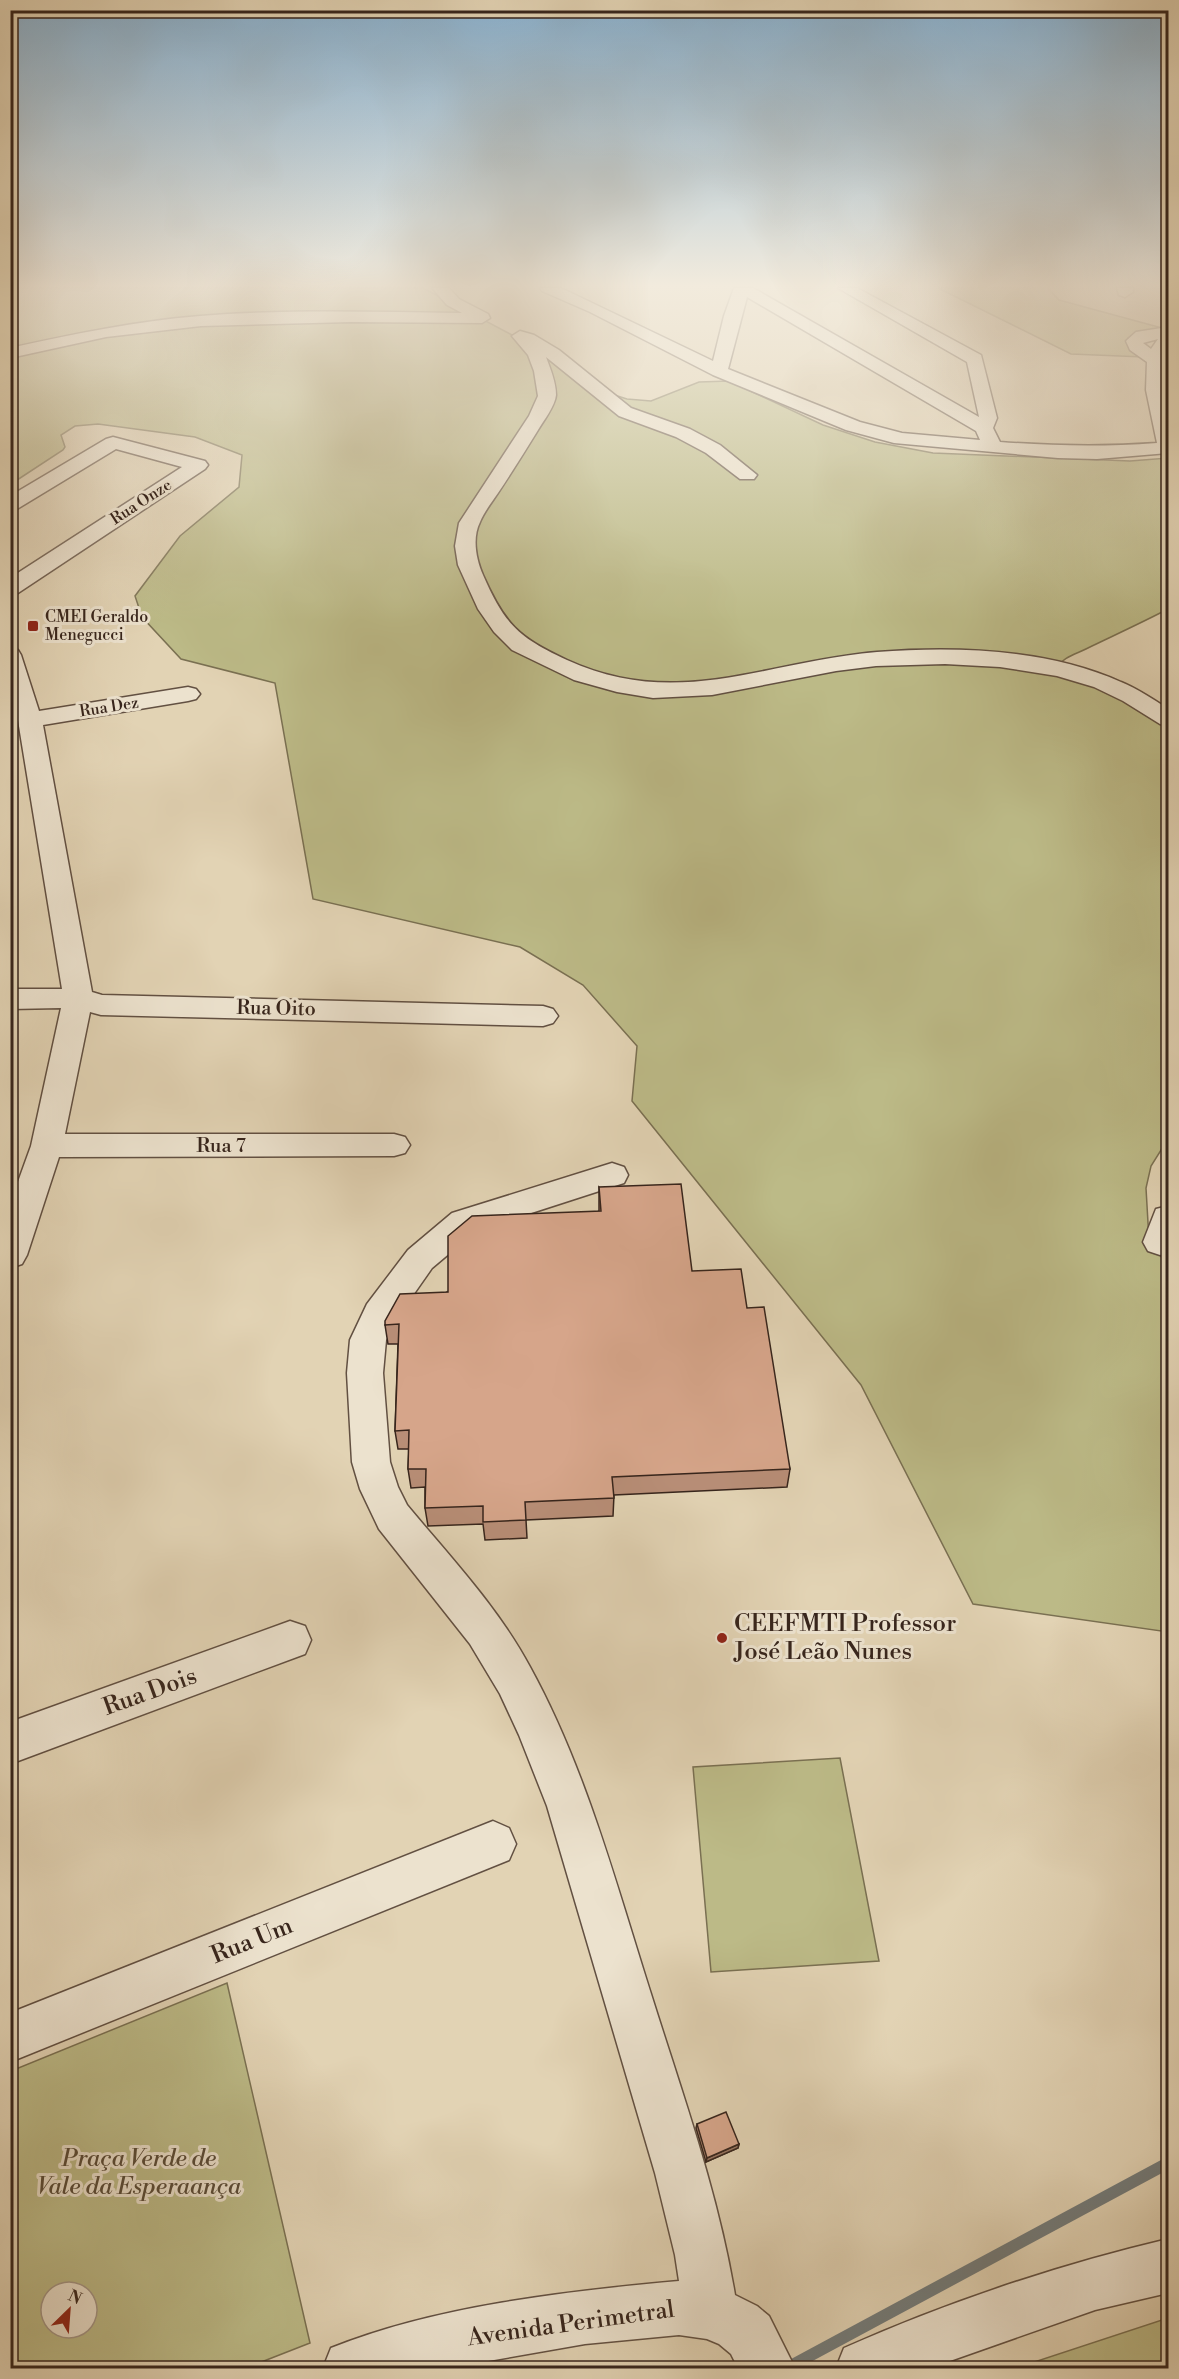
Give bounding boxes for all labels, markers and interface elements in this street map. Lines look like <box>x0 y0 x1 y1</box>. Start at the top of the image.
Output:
street label: Rua Onze <box>106 475 176 529</box>
place label: CMEI Geraldo Menegucci <box>45 607 148 645</box>
marker: CMEI Geraldo Menegucci <box>26 619 40 633</box>
street label: Rua Dez <box>78 692 140 722</box>
street label: Rua Oito <box>236 996 316 1022</box>
street label: Rua 7 <box>196 1134 246 1159</box>
place label: CEEFMTI Professor José Leão Nunes <box>733 1609 956 1667</box>
marker: CEEFMTI Professor José Leão Nunes <box>715 1631 729 1645</box>
street label: Rua Dois <box>99 1661 201 1723</box>
street label: Rua Um <box>207 1911 297 1971</box>
park label: Praça Verde de Vale da Esperaança <box>37 2144 242 2202</box>
north arrow <box>39 2280 99 2340</box>
text: N <box>65 2286 85 2309</box>
street label: Avenida Perimetral <box>465 2295 677 2354</box>

